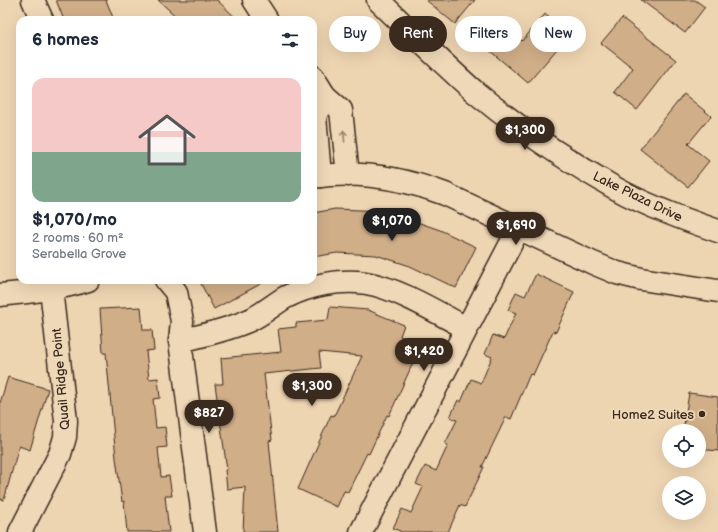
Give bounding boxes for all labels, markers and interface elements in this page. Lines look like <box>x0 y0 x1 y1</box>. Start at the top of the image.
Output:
chip: Buy <box>329 16 381 52</box>
chip: Rent <box>389 16 447 52</box>
chip: Filters <box>455 16 522 52</box>
chip: New <box>530 16 586 52</box>
icon: filters <box>279 29 301 51</box>
text: 6 homes <box>32 30 99 50</box>
icon: home <box>131 104 203 176</box>
pin: $1,300 <box>492 117 558 151</box>
text: $1,300 <box>505 122 545 138</box>
one-way arrow <box>340 130 348 143</box>
street label: Lake Plaza Drive <box>590 168 685 226</box>
pin: $1,070 <box>359 208 425 242</box>
text: $1,070/mo <box>32 210 117 230</box>
pin: $1,690 <box>483 212 549 246</box>
text: $1,070 <box>372 213 412 229</box>
text: $1,690 <box>496 217 536 233</box>
text: 2 rooms · 60 m² <box>32 230 124 246</box>
text: Serabella Grove <box>32 246 126 262</box>
street label: Quail Ridge Point <box>49 327 73 430</box>
pin: $1,420 <box>391 338 457 372</box>
text: $1,420 <box>404 343 444 359</box>
pin: $1,300 <box>279 373 345 407</box>
text: $1,300 <box>292 378 332 394</box>
pin: $827 <box>185 400 233 434</box>
text: $827 <box>193 405 225 421</box>
place label: Home2 Suites <box>612 407 695 423</box>
marker: Home2 Suites <box>697 409 707 419</box>
map controls <box>662 424 706 520</box>
button: locate <box>662 424 706 468</box>
button: layers <box>662 476 706 520</box>

